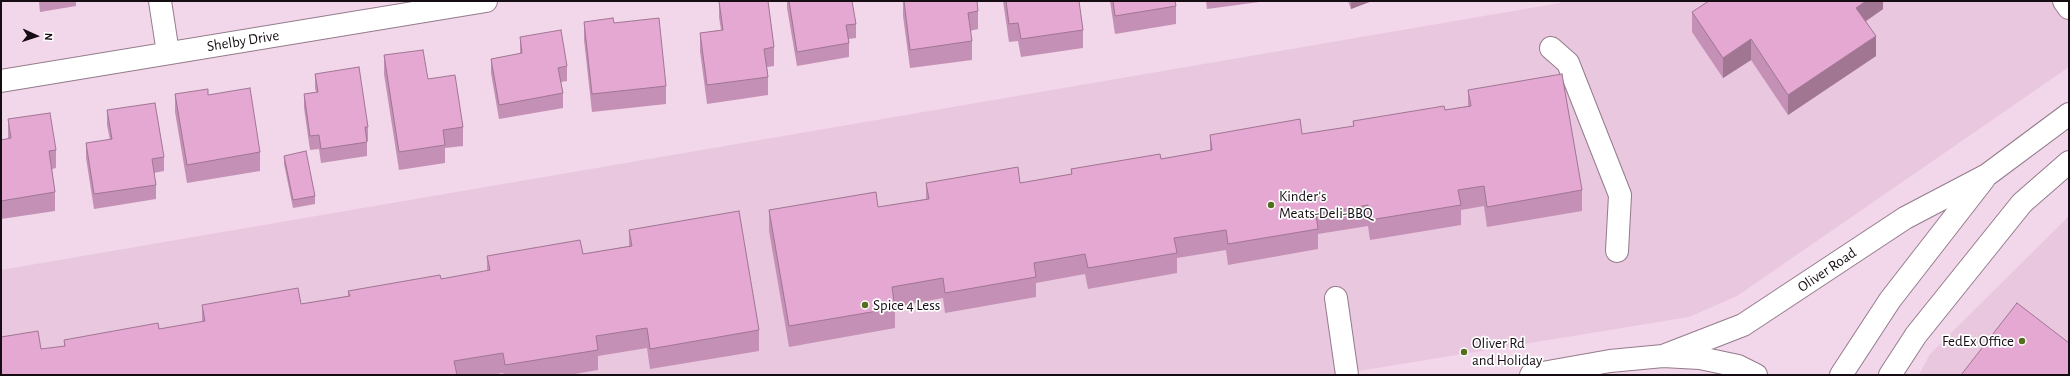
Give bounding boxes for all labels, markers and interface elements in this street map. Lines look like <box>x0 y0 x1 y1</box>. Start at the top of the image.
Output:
north arrow <box>16 16 56 56</box>
street label: Shelby Drive <box>206 26 280 56</box>
text: N <box>43 33 54 41</box>
place label: Kinder's Meats-Deli-BBQ <box>1279 187 1373 222</box>
marker: Kinder's Meats-Deli-BBQ <box>1266 200 1276 210</box>
street label: Oliver Road <box>1794 244 1860 296</box>
place label: Spice 4 Less <box>873 296 940 314</box>
marker: Spice 4 Less <box>860 300 870 310</box>
place label: FedEx Office <box>1942 332 2014 350</box>
place label: Oliver Rd and Holiday <box>1472 334 1542 369</box>
marker: FedEx Office <box>2017 336 2027 346</box>
marker: Oliver Rd and Holiday <box>1459 347 1469 357</box>

